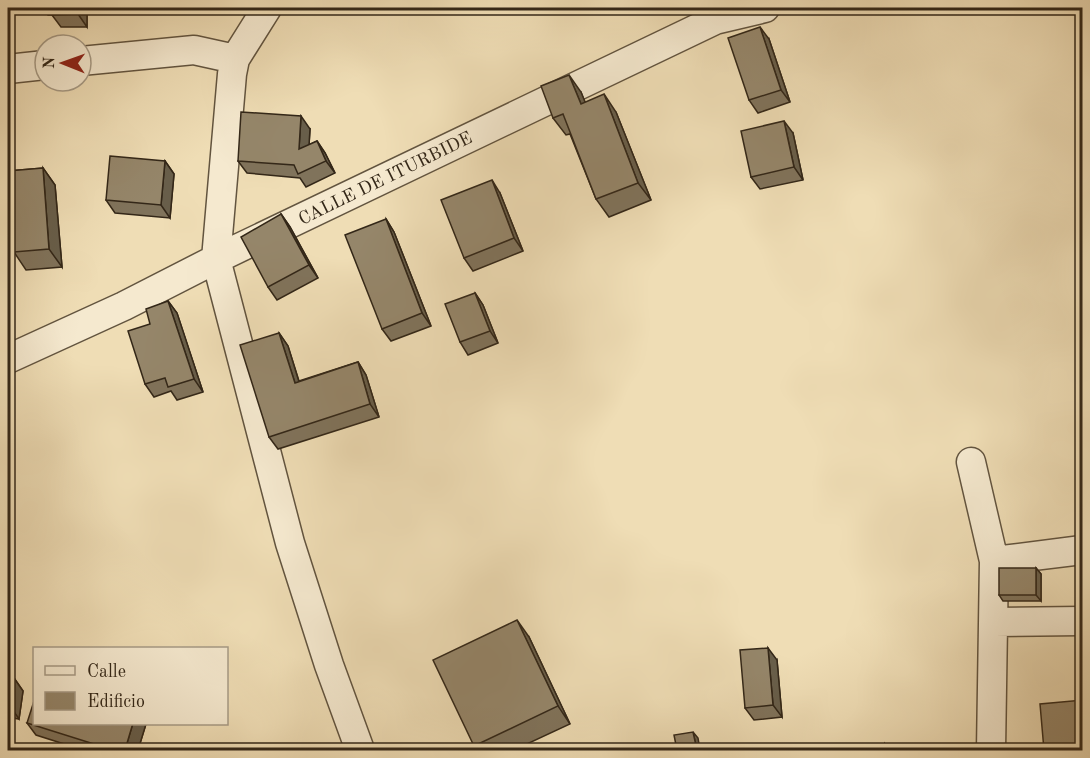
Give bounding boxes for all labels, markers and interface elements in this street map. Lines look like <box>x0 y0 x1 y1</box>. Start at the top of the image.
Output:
north arrow <box>33 33 93 93</box>
text: N <box>42 56 58 69</box>
street label: CALLE DE ITURBIDE <box>296 129 475 229</box>
legend <box>33 647 228 725</box>
text: Calle <box>87 663 126 681</box>
text: Edificio <box>87 693 145 711</box>

